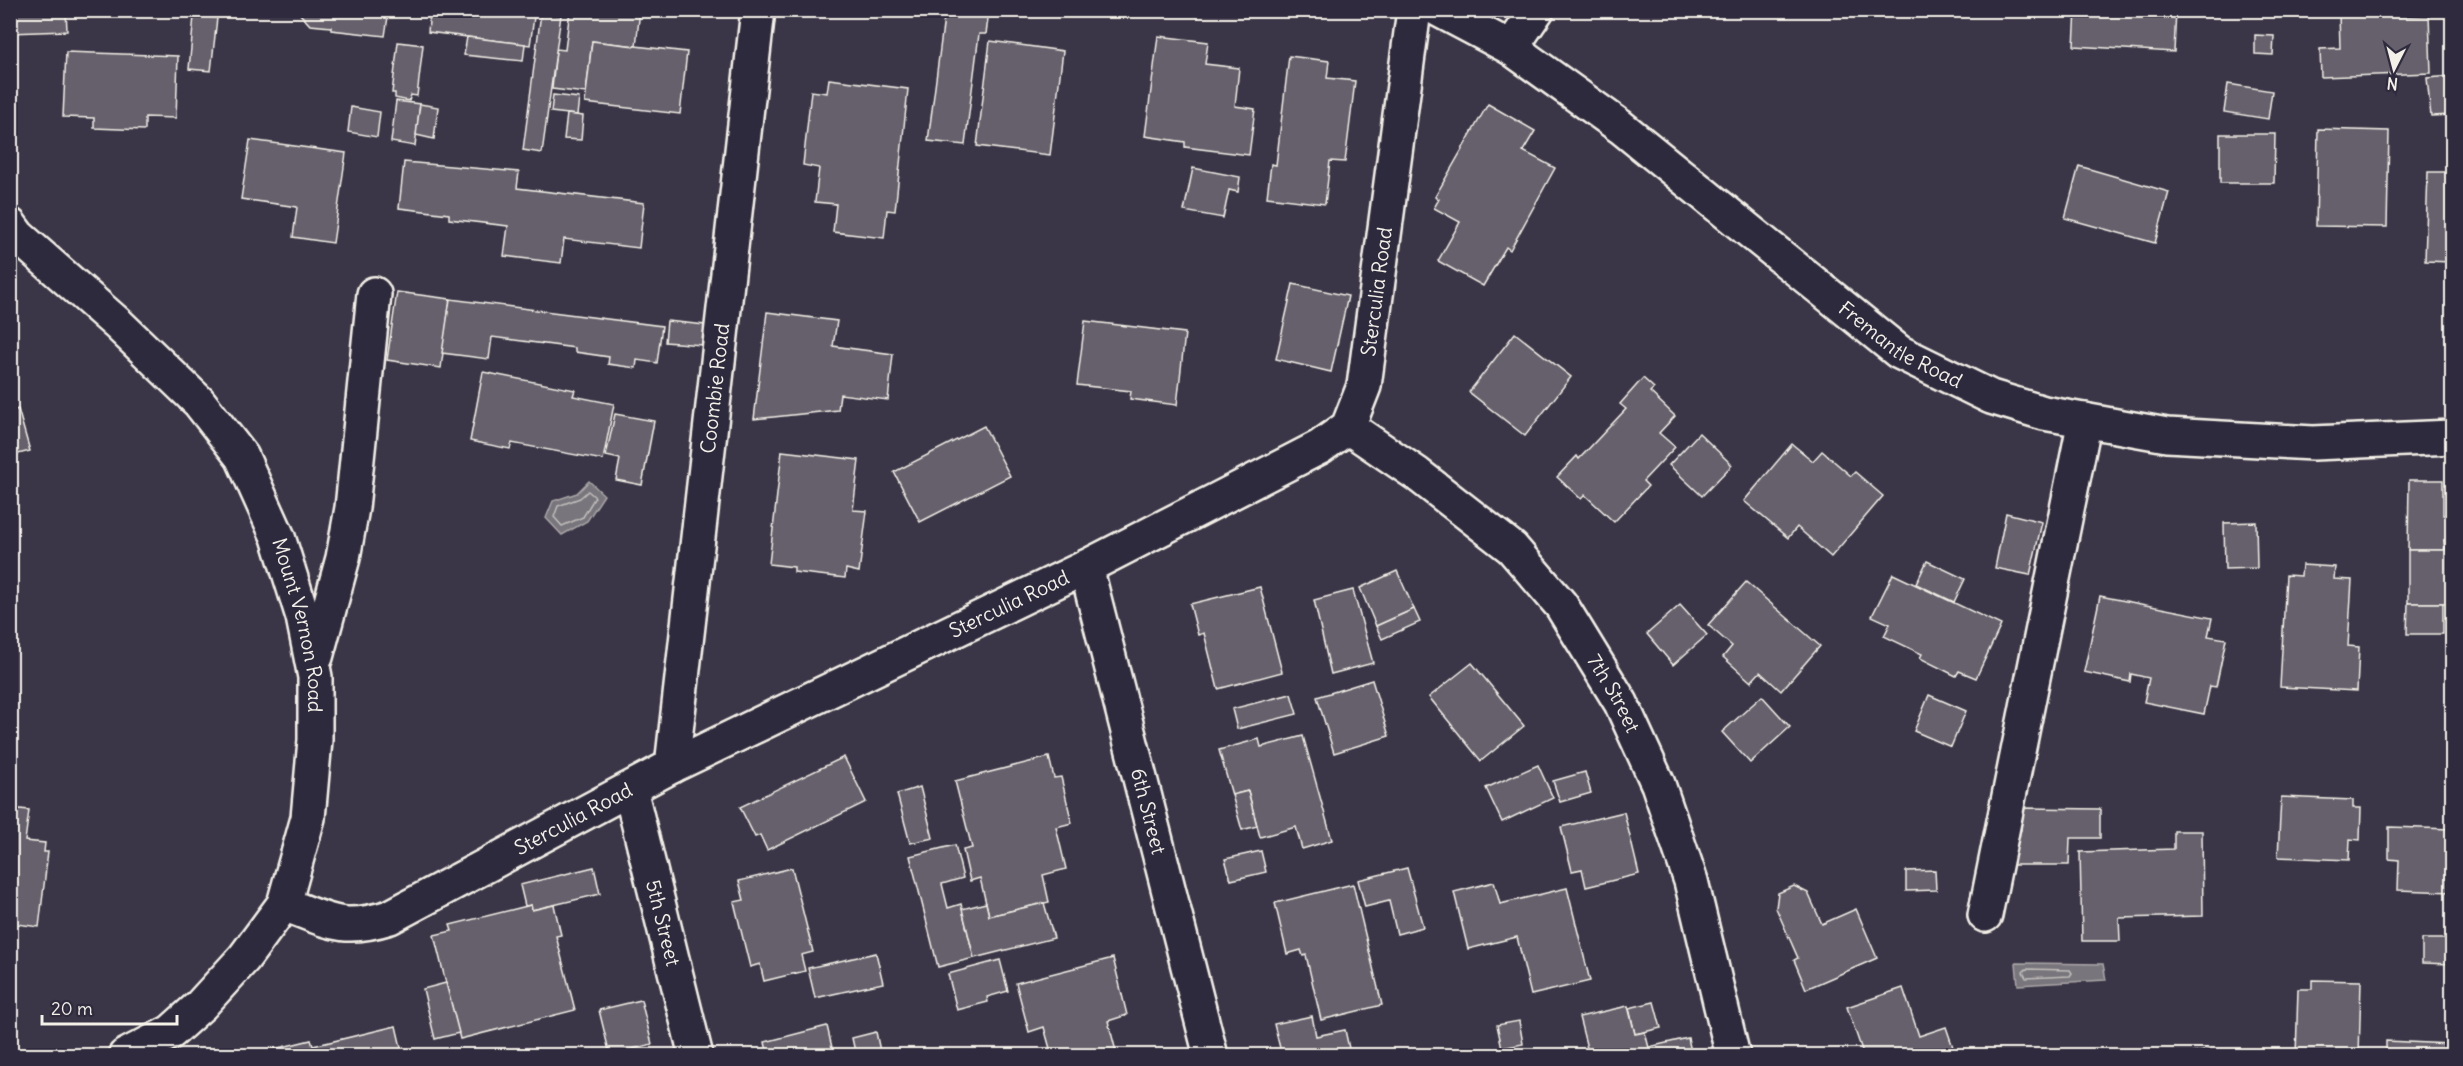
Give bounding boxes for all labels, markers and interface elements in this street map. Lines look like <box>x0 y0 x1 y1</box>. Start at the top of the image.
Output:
north arrow <box>2364 39 2424 99</box>
text: N <box>2386 73 2399 94</box>
street label: Sterculia Road <box>1355 225 1397 358</box>
street label: Fremantle Road <box>1834 295 1967 393</box>
street label: Coombie Road <box>695 322 734 455</box>
street label: Mount Vernon Road <box>267 535 328 713</box>
street label: Sterculia Road <box>945 564 1073 643</box>
street label: 7th Street <box>1582 649 1646 737</box>
street label: 6th Street <box>1126 765 1172 857</box>
street label: Sterculia Road <box>510 777 636 860</box>
street label: 5th Street <box>641 877 686 969</box>
scale bar <box>42 988 177 1026</box>
text: 20 m <box>51 997 93 1020</box>

